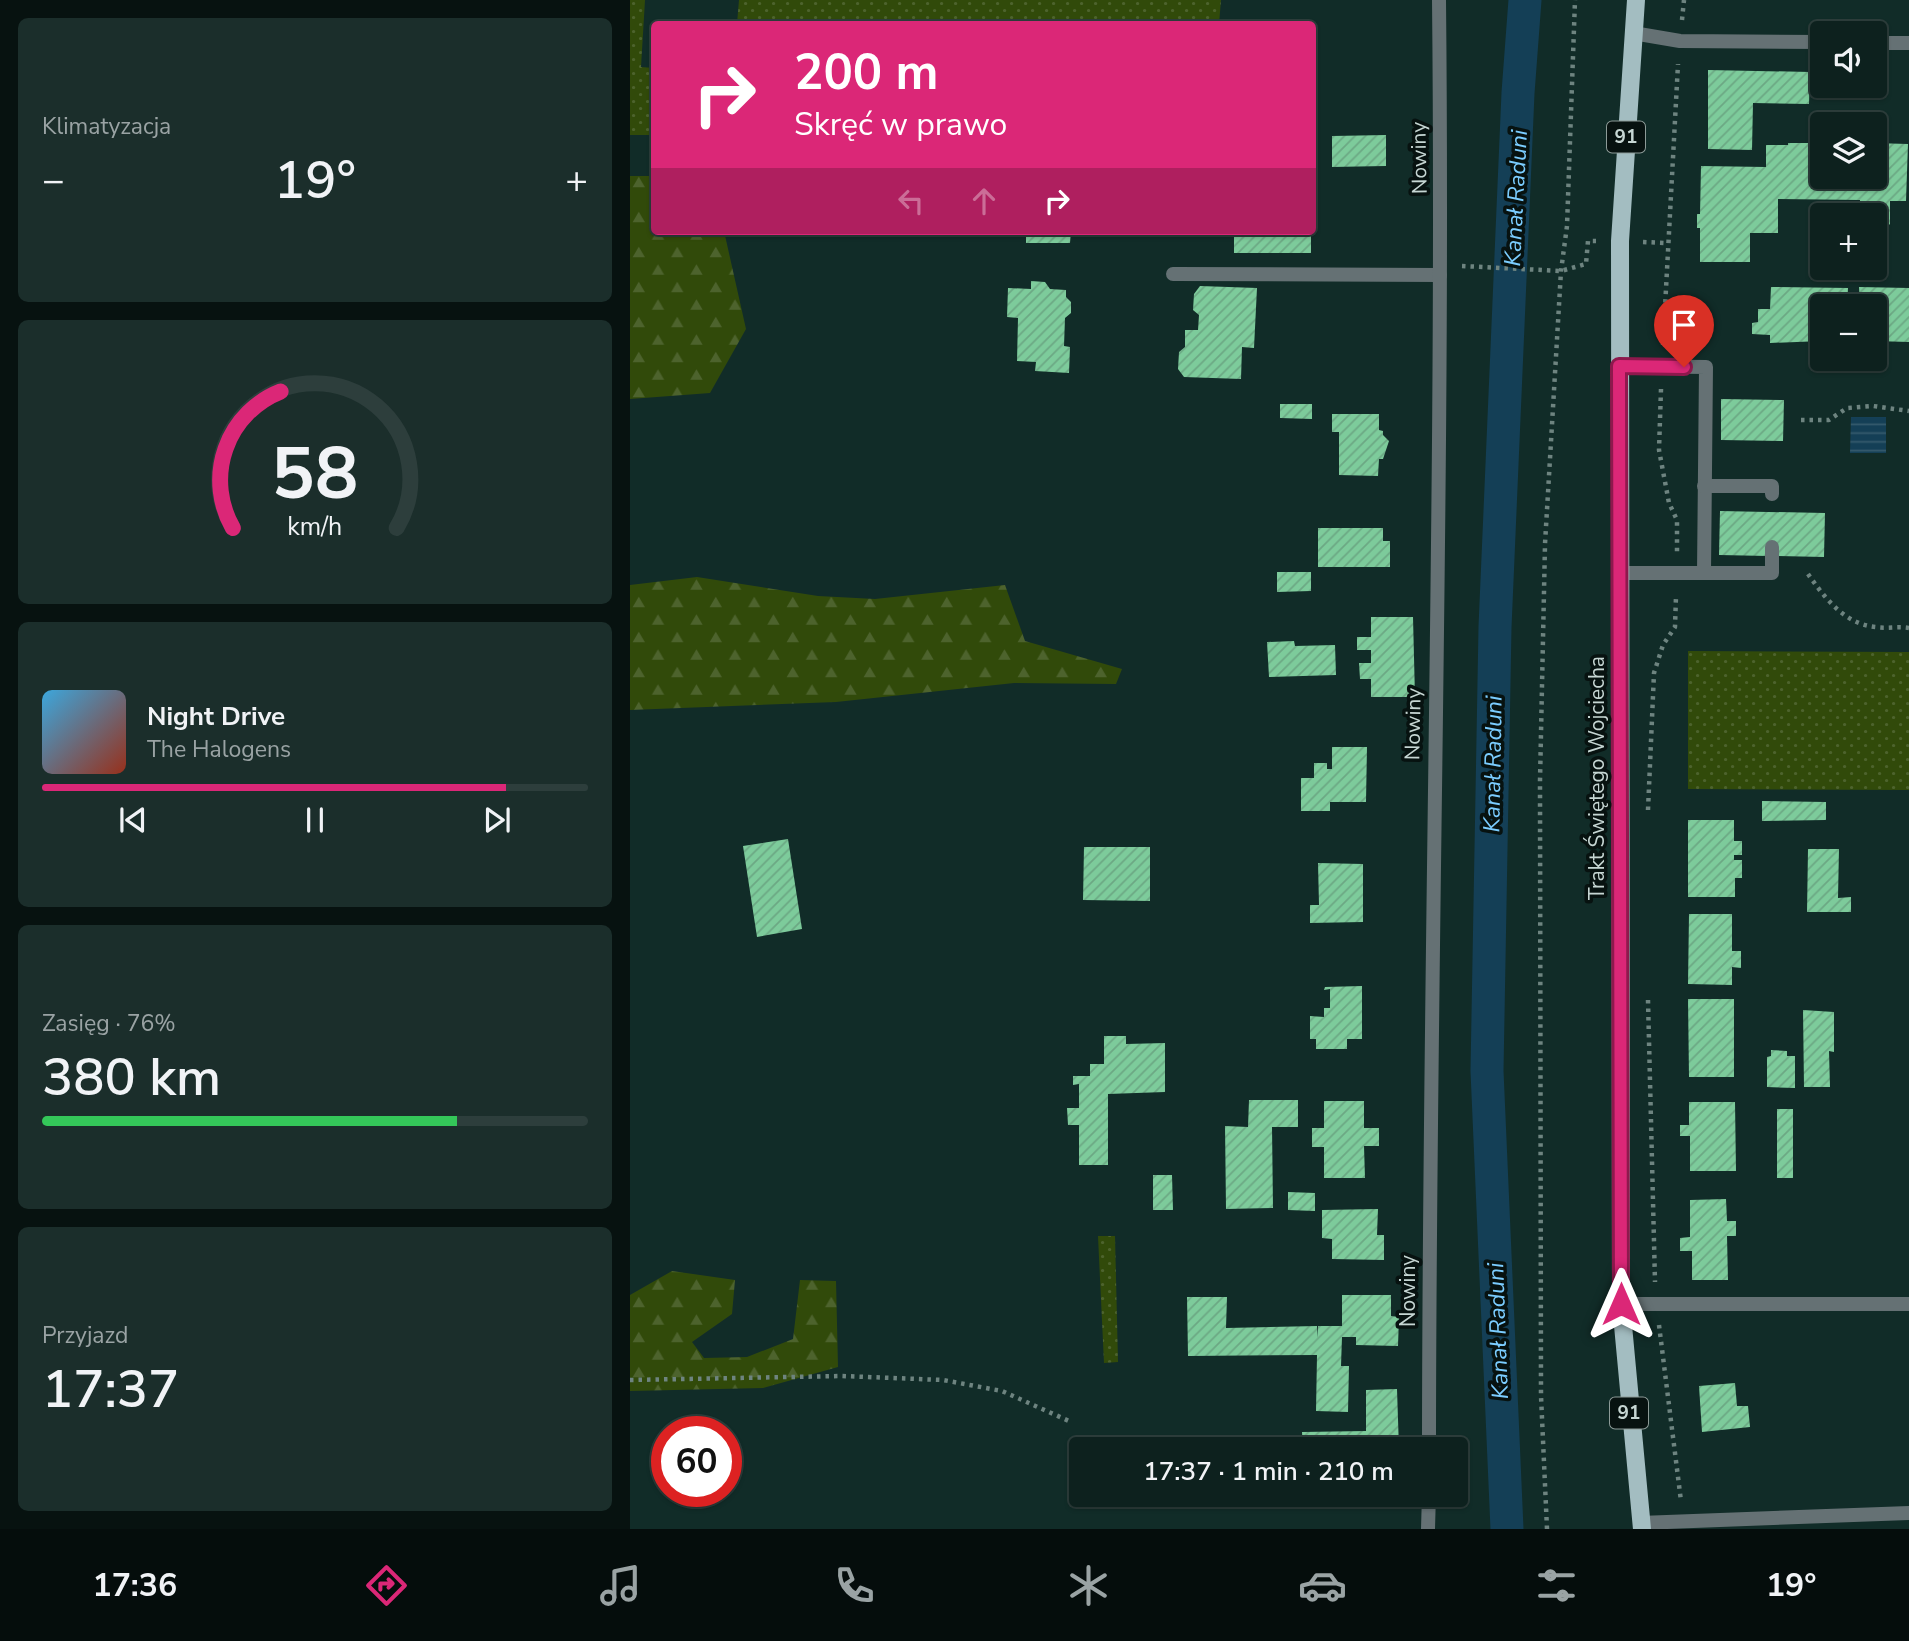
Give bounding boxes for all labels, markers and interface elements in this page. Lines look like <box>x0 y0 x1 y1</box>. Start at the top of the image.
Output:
map controls <box>1810 21 1887 371</box>
button: sound <box>1810 21 1887 98</box>
text: 200 m <box>794 39 938 106</box>
icon: right <box>679 49 770 140</box>
text: Skręć w prawo <box>794 103 1007 146</box>
text: Klimatyzacja <box>42 111 171 142</box>
button: layers <box>1810 112 1887 189</box>
street label: Nowiny <box>1404 121 1434 194</box>
road number: 91 <box>1607 122 1645 153</box>
water label: Kanał Raduni <box>1497 128 1535 267</box>
text: 19° <box>274 145 356 216</box>
text: − <box>42 155 65 206</box>
text: + <box>565 155 588 206</box>
icon: left <box>892 182 930 220</box>
icon: ahead <box>965 182 1003 220</box>
icon: right <box>1038 182 1076 220</box>
button: + <box>1810 203 1887 280</box>
button: − <box>1810 294 1887 371</box>
pin <box>1654 295 1714 367</box>
icon: arrive <box>1665 306 1703 344</box>
text: 58 <box>271 425 359 525</box>
text: km/h <box>287 510 343 544</box>
street label: Trakt Świętego Wojciecha <box>1583 656 1611 900</box>
street label: Nowiny <box>1398 687 1428 760</box>
water label: Kanał Raduni <box>1476 695 1510 833</box>
text: Night Drive <box>147 699 285 734</box>
text: The Halogens <box>147 734 291 765</box>
icon: previous <box>114 801 152 839</box>
icon: pause <box>296 801 334 839</box>
icon: next <box>478 801 516 839</box>
text: Zasięg · 76% <box>42 1008 176 1039</box>
text: 380 km <box>42 1042 221 1113</box>
street label: Nowiny <box>1394 1255 1422 1327</box>
water label: Kanał Raduni <box>1480 1261 1516 1400</box>
position arrow <box>1584 1267 1658 1341</box>
text: Przyjazd <box>42 1320 128 1351</box>
text: 17:37 <box>42 1354 179 1425</box>
road number: 91 <box>1610 1398 1648 1428</box>
speed limit sign: 60 <box>651 1416 742 1507</box>
text: 17:37 · 1 min · 210 m <box>1143 1454 1394 1489</box>
icon: directions <box>362 1561 411 1610</box>
icon: music <box>596 1561 645 1610</box>
icon: phone <box>830 1561 879 1610</box>
icon: climate <box>1064 1561 1113 1610</box>
icon: car <box>1298 1561 1347 1610</box>
icon: filters <box>1532 1561 1581 1610</box>
text: 17:36 <box>92 1564 177 1607</box>
text: 19° <box>1766 1564 1816 1607</box>

